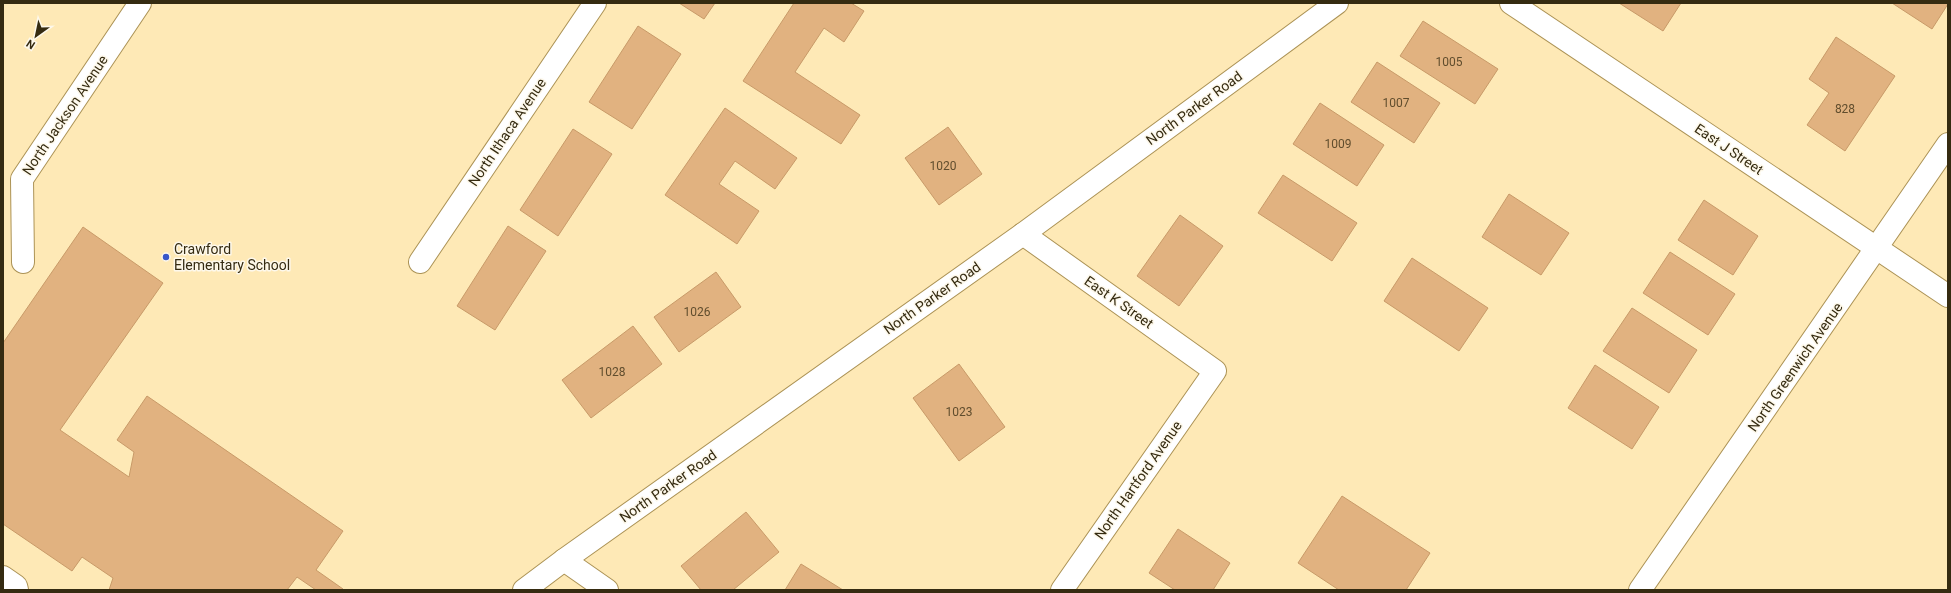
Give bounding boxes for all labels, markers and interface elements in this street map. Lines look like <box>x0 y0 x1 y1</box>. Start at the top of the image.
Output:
north arrow <box>16 16 56 56</box>
text: N <box>24 36 38 52</box>
street label: North Jackson Avenue <box>19 52 111 178</box>
house number: 1005 <box>1436 55 1463 69</box>
street label: North Parker Road <box>1143 68 1245 148</box>
street label: North Ithaca Avenue <box>465 75 549 189</box>
house number: 1007 <box>1383 96 1410 110</box>
house number: 828 <box>1835 102 1855 116</box>
street label: East J Street <box>1692 120 1767 178</box>
house number: 1009 <box>1325 137 1351 151</box>
house number: 1020 <box>930 159 957 173</box>
place label: Crawford Elementary School <box>174 241 290 273</box>
marker: Crawford Elementary School <box>161 252 171 262</box>
street label: North Parker Road <box>880 259 984 337</box>
street label: East K Street <box>1082 272 1157 332</box>
street label: North Greenwich Avenue <box>1744 299 1846 435</box>
house number: 1026 <box>684 305 711 319</box>
house number: 1028 <box>599 365 626 379</box>
house number: 1023 <box>946 405 972 419</box>
street label: North Hartford Avenue <box>1091 418 1185 542</box>
street label: North Parker Road <box>616 447 720 525</box>

